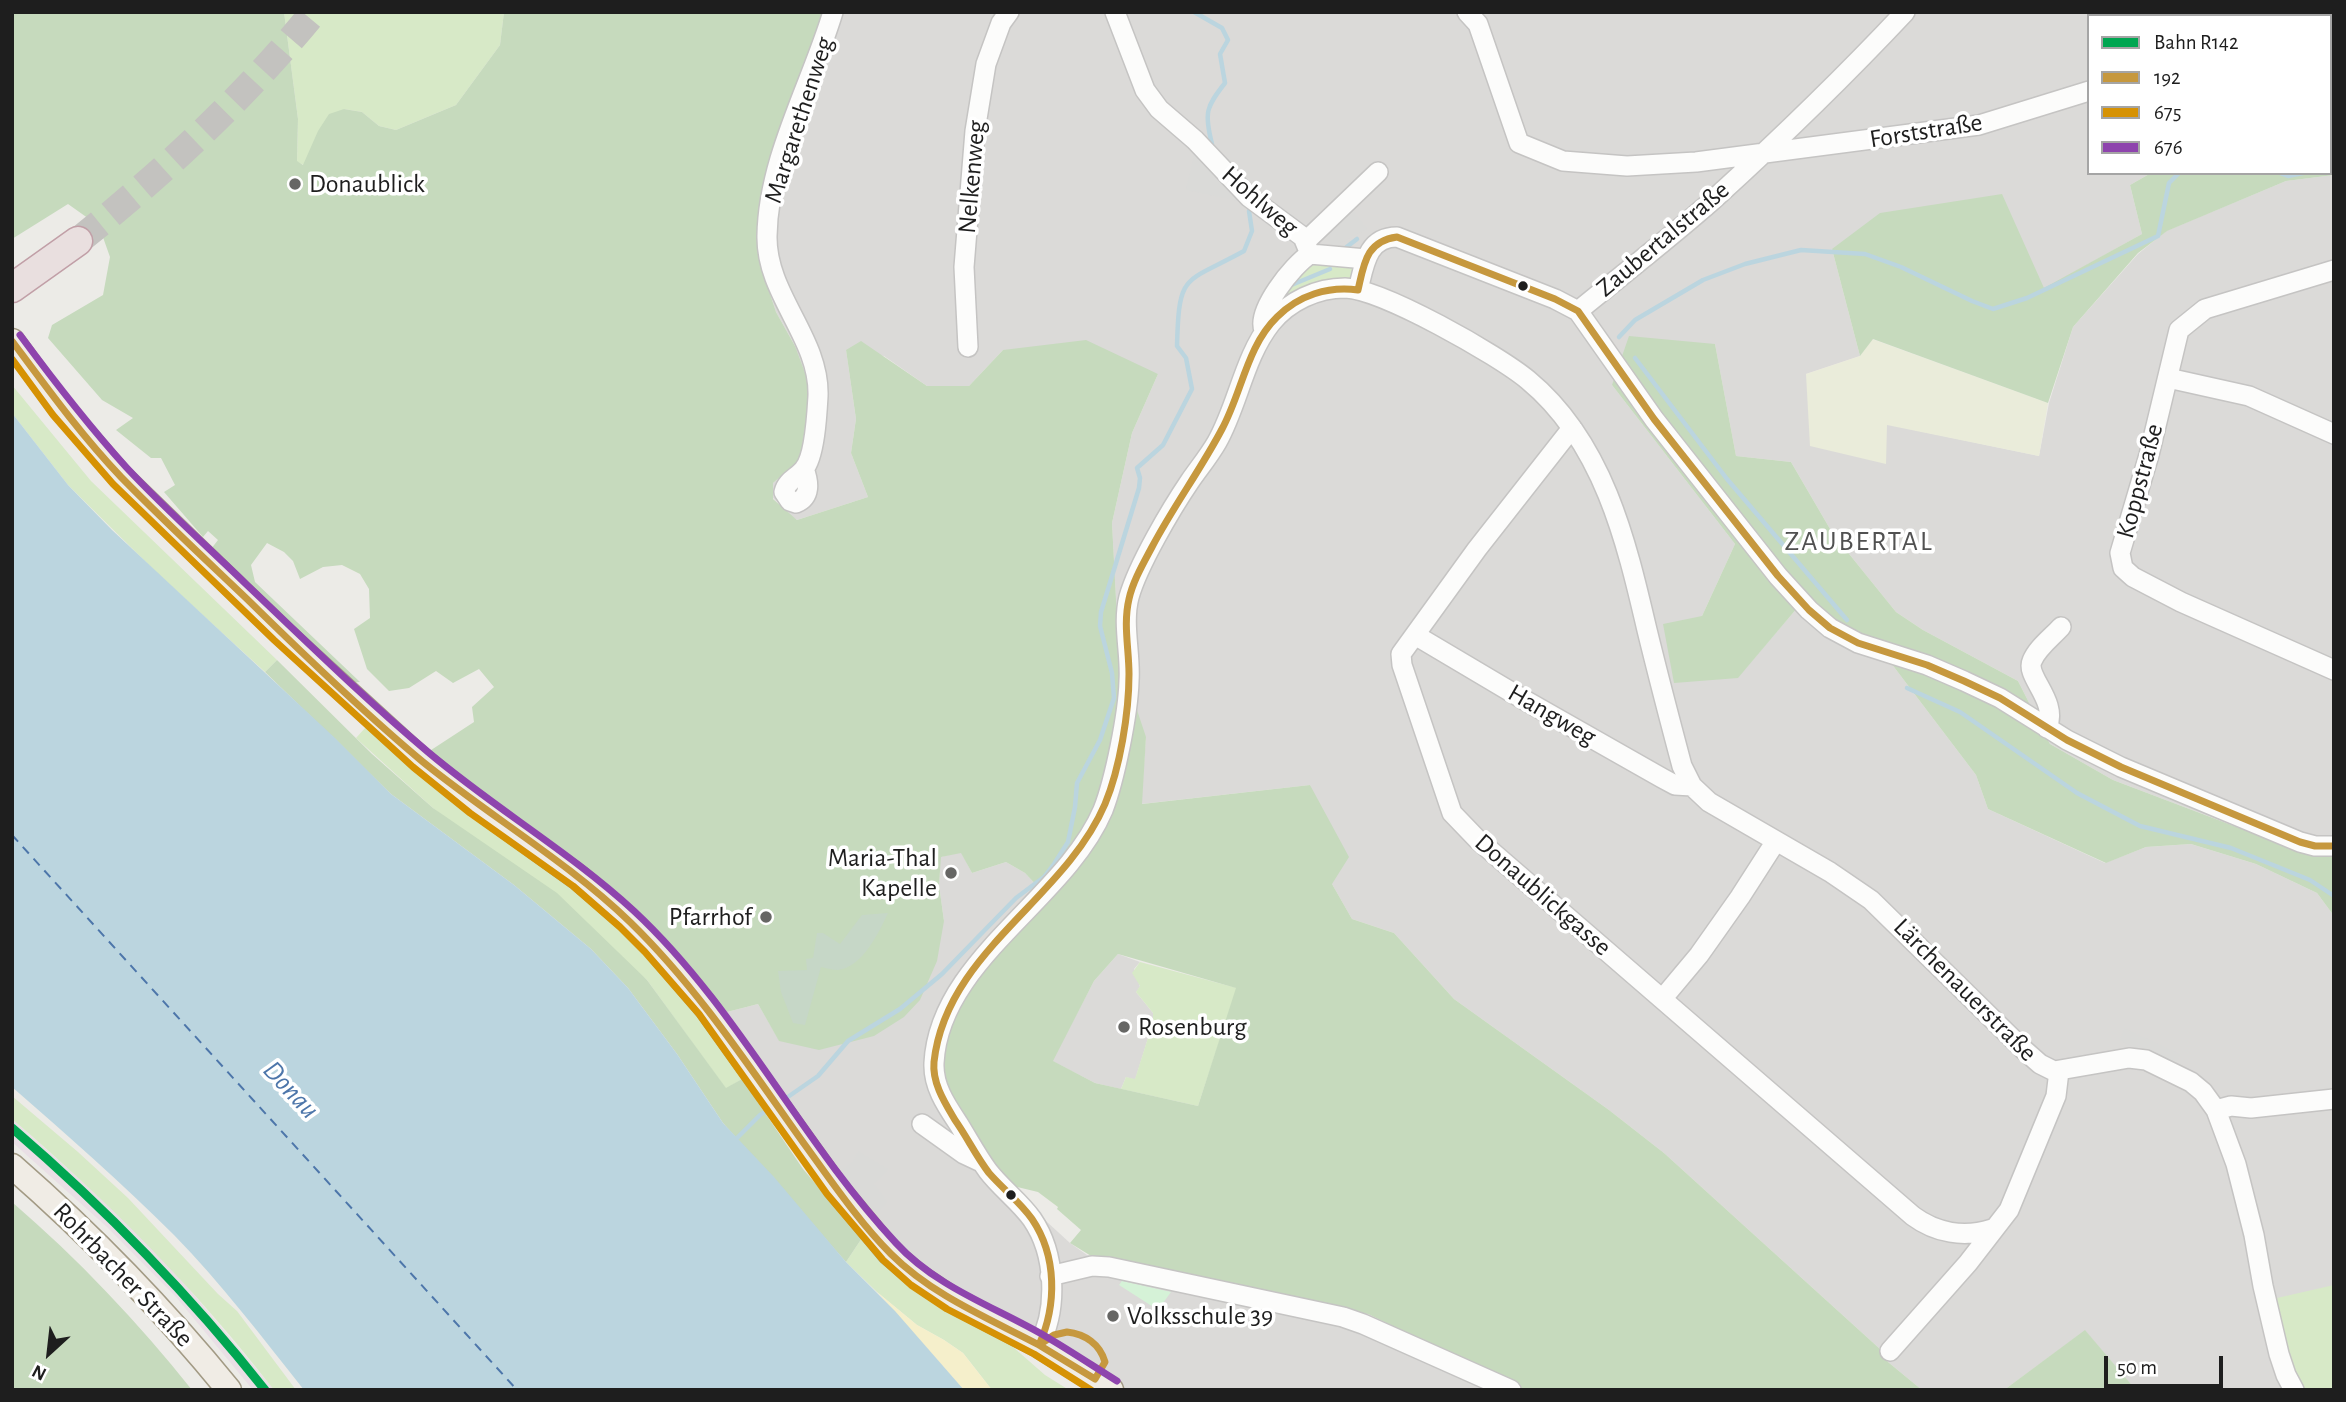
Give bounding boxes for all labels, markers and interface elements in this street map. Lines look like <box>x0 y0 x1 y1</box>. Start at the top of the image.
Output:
legend <box>2087 14 2332 175</box>
text: Bahn R142 <box>2154 32 2239 53</box>
street label: Margarethenweg <box>757 33 841 207</box>
text: 192 <box>2154 67 2181 88</box>
text: 675 <box>2154 102 2181 123</box>
street label: Forststraße <box>1867 107 1985 155</box>
street label: Nelkenweg <box>952 119 992 235</box>
text: 676 <box>2154 137 2183 158</box>
street label: Hohlweg <box>1215 159 1305 243</box>
place label: Donaublick <box>309 168 425 200</box>
street label: Zaubertalstraße <box>1590 174 1736 304</box>
marker: Donaublick <box>287 176 303 192</box>
unlabelled marker <box>1516 279 1530 293</box>
street label: Koppstraße <box>2110 420 2170 542</box>
district label: ZAUBERTAL <box>1786 525 1932 559</box>
street label: Hangweg <box>1502 677 1602 753</box>
street label: Donaublickgasse <box>1468 827 1618 963</box>
place label: Maria-Thal Kapelle <box>828 842 937 903</box>
marker: Maria-Thal Kapelle <box>943 865 959 881</box>
place label: Pfarrhof <box>669 901 752 933</box>
marker: Pfarrhof <box>758 909 774 925</box>
street label: Lärchenauerstraße <box>1887 912 2043 1068</box>
place label: Rosenburg <box>1138 1011 1247 1043</box>
marker: Rosenburg <box>1116 1019 1132 1035</box>
water label: Donau <box>256 1054 326 1126</box>
unlabelled marker <box>1004 1188 1018 1202</box>
street label: Rohrbacher Straße <box>46 1196 200 1354</box>
place label: Volksschule 39 <box>1127 1300 1273 1332</box>
marker: Volksschule 39 <box>1105 1308 1121 1324</box>
north arrow <box>14 1318 84 1388</box>
scale bar <box>2108 1342 2227 1386</box>
text: 50 m <box>2117 1357 2157 1378</box>
text: N <box>29 1361 49 1384</box>

